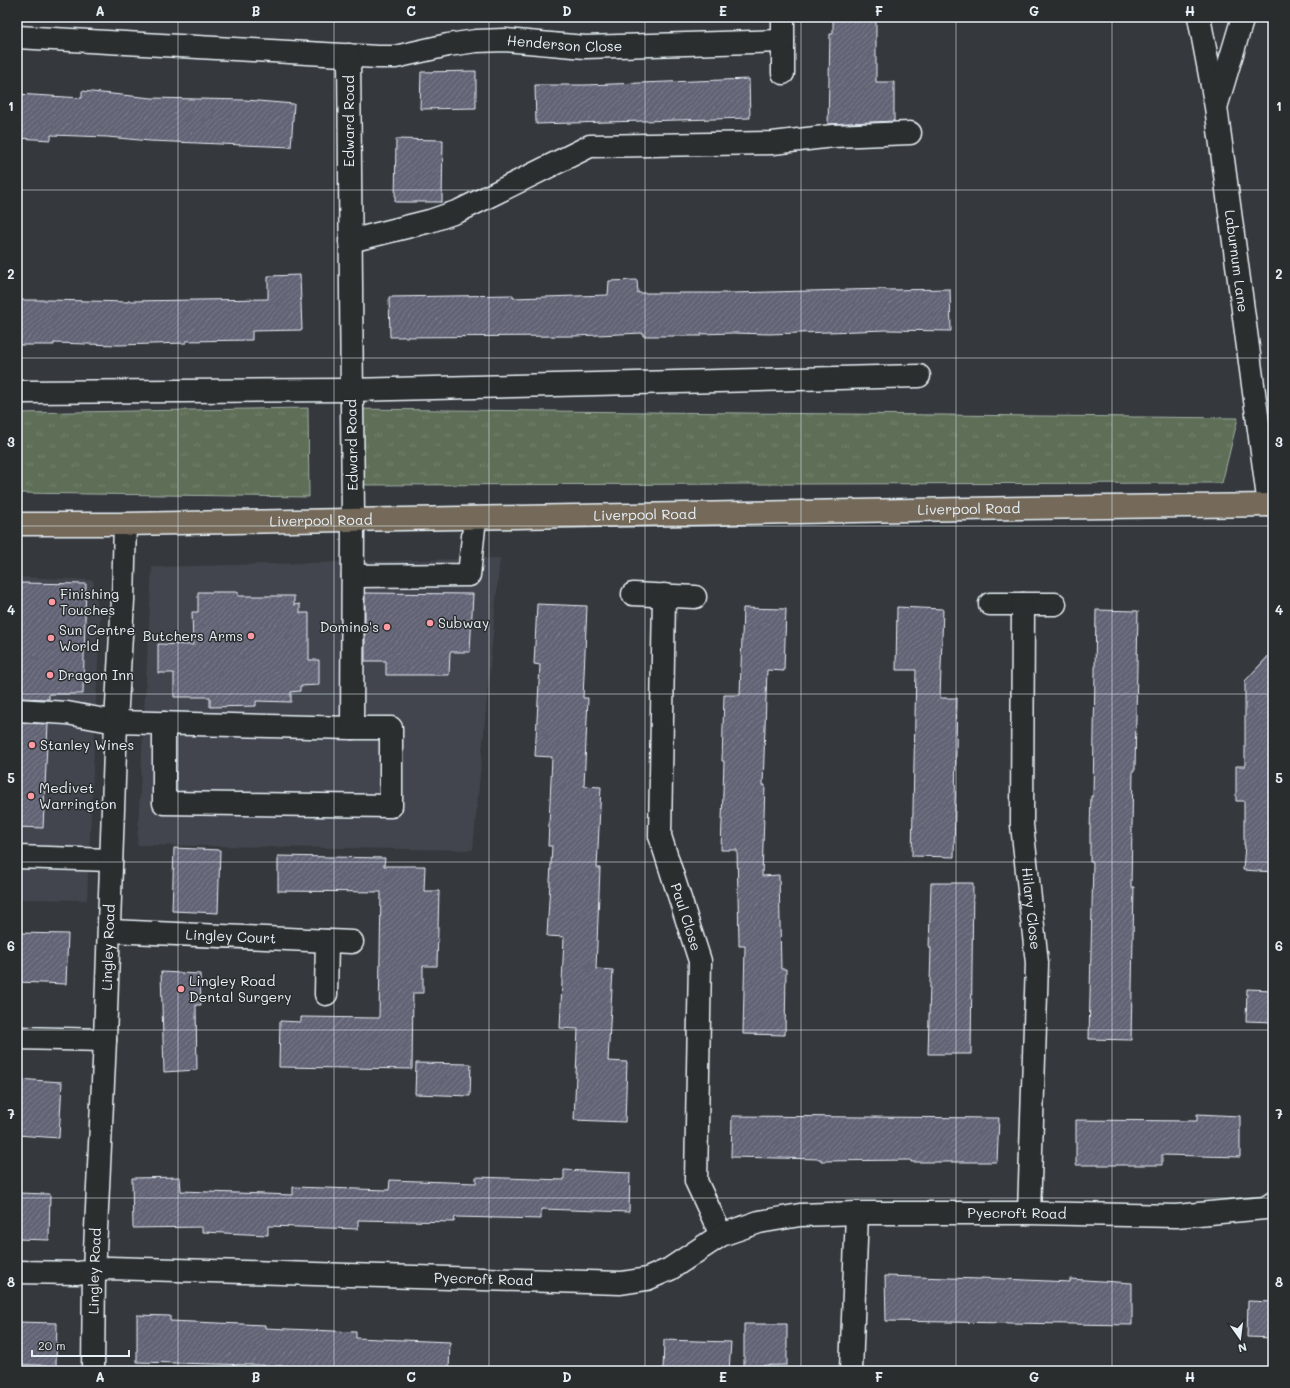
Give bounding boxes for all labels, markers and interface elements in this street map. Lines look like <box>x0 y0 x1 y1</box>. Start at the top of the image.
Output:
text: A <box>95 2 105 19</box>
text: B <box>252 2 261 19</box>
text: C <box>406 2 416 19</box>
text: D <box>562 2 572 19</box>
text: E <box>719 2 727 19</box>
text: F <box>875 2 883 19</box>
text: G <box>1029 2 1039 19</box>
text: H <box>1185 2 1195 19</box>
street label: Henderson Close <box>506 30 623 56</box>
street label: Edward Road <box>339 75 358 167</box>
text: 1 <box>8 97 14 114</box>
text: 1 <box>1276 97 1282 114</box>
street label: Laburnum Lane <box>1221 208 1253 313</box>
text: 2 <box>7 265 15 282</box>
text: 2 <box>1275 265 1283 282</box>
street label: Edward Road <box>341 399 362 491</box>
text: 3 <box>7 433 15 450</box>
text: 3 <box>1275 433 1283 450</box>
street label: Liverpool Road <box>917 498 1021 519</box>
street label: Liverpool Road <box>593 504 697 525</box>
street label: Liverpool Road <box>269 510 373 530</box>
place label: Finishing Touches <box>60 584 119 619</box>
marker: Finishing Touches <box>47 597 57 607</box>
text: 4 <box>7 601 15 618</box>
text: 4 <box>1275 601 1283 618</box>
place label: Subway <box>438 613 489 632</box>
place label: Domino's <box>320 617 379 636</box>
marker: Subway <box>425 618 435 628</box>
place label: Sun Centre World <box>59 620 135 655</box>
marker: Domino's <box>382 622 392 632</box>
place label: Butchers Arms <box>143 626 243 645</box>
marker: Butchers Arms <box>246 631 256 641</box>
marker: Sun Centre World <box>46 633 56 643</box>
place label: Dragon Inn <box>58 665 134 684</box>
marker: Dragon Inn <box>45 670 55 680</box>
place label: Stanley Wines <box>40 735 134 754</box>
marker: Stanley Wines <box>27 740 37 750</box>
text: 5 <box>7 769 15 786</box>
text: 5 <box>1275 769 1283 786</box>
place label: Medivet Warrington <box>39 778 116 813</box>
marker: Medivet Warrington <box>26 791 36 801</box>
street label: Hilary Close <box>1018 866 1045 951</box>
street label: Paul Close <box>667 880 706 953</box>
street label: Lingley Road <box>97 904 119 991</box>
street label: Lingley Court <box>185 924 277 948</box>
text: 6 <box>7 937 15 954</box>
text: 6 <box>1275 937 1283 954</box>
place label: Lingley Road Dental Surgery <box>189 971 292 1006</box>
marker: Lingley Road Dental Surgery <box>176 984 186 994</box>
text: 7 <box>7 1105 15 1122</box>
text: 7 <box>1275 1105 1283 1122</box>
street label: Pyecroft Road <box>967 1203 1067 1223</box>
street label: Lingley Road <box>84 1227 105 1314</box>
street label: Pyecroft Road <box>434 1268 533 1289</box>
text: 8 <box>7 1273 15 1290</box>
text: 8 <box>1275 1273 1283 1290</box>
north arrow <box>1220 1318 1260 1358</box>
scale bar <box>32 1332 129 1358</box>
text: 20 m <box>38 1337 66 1353</box>
text: N <box>1237 1340 1248 1356</box>
text: A <box>95 1368 105 1385</box>
text: B <box>252 1368 261 1385</box>
text: C <box>406 1368 416 1385</box>
text: D <box>562 1368 572 1385</box>
text: E <box>719 1368 727 1385</box>
text: F <box>875 1368 883 1385</box>
text: G <box>1029 1368 1039 1385</box>
text: H <box>1185 1368 1195 1385</box>

